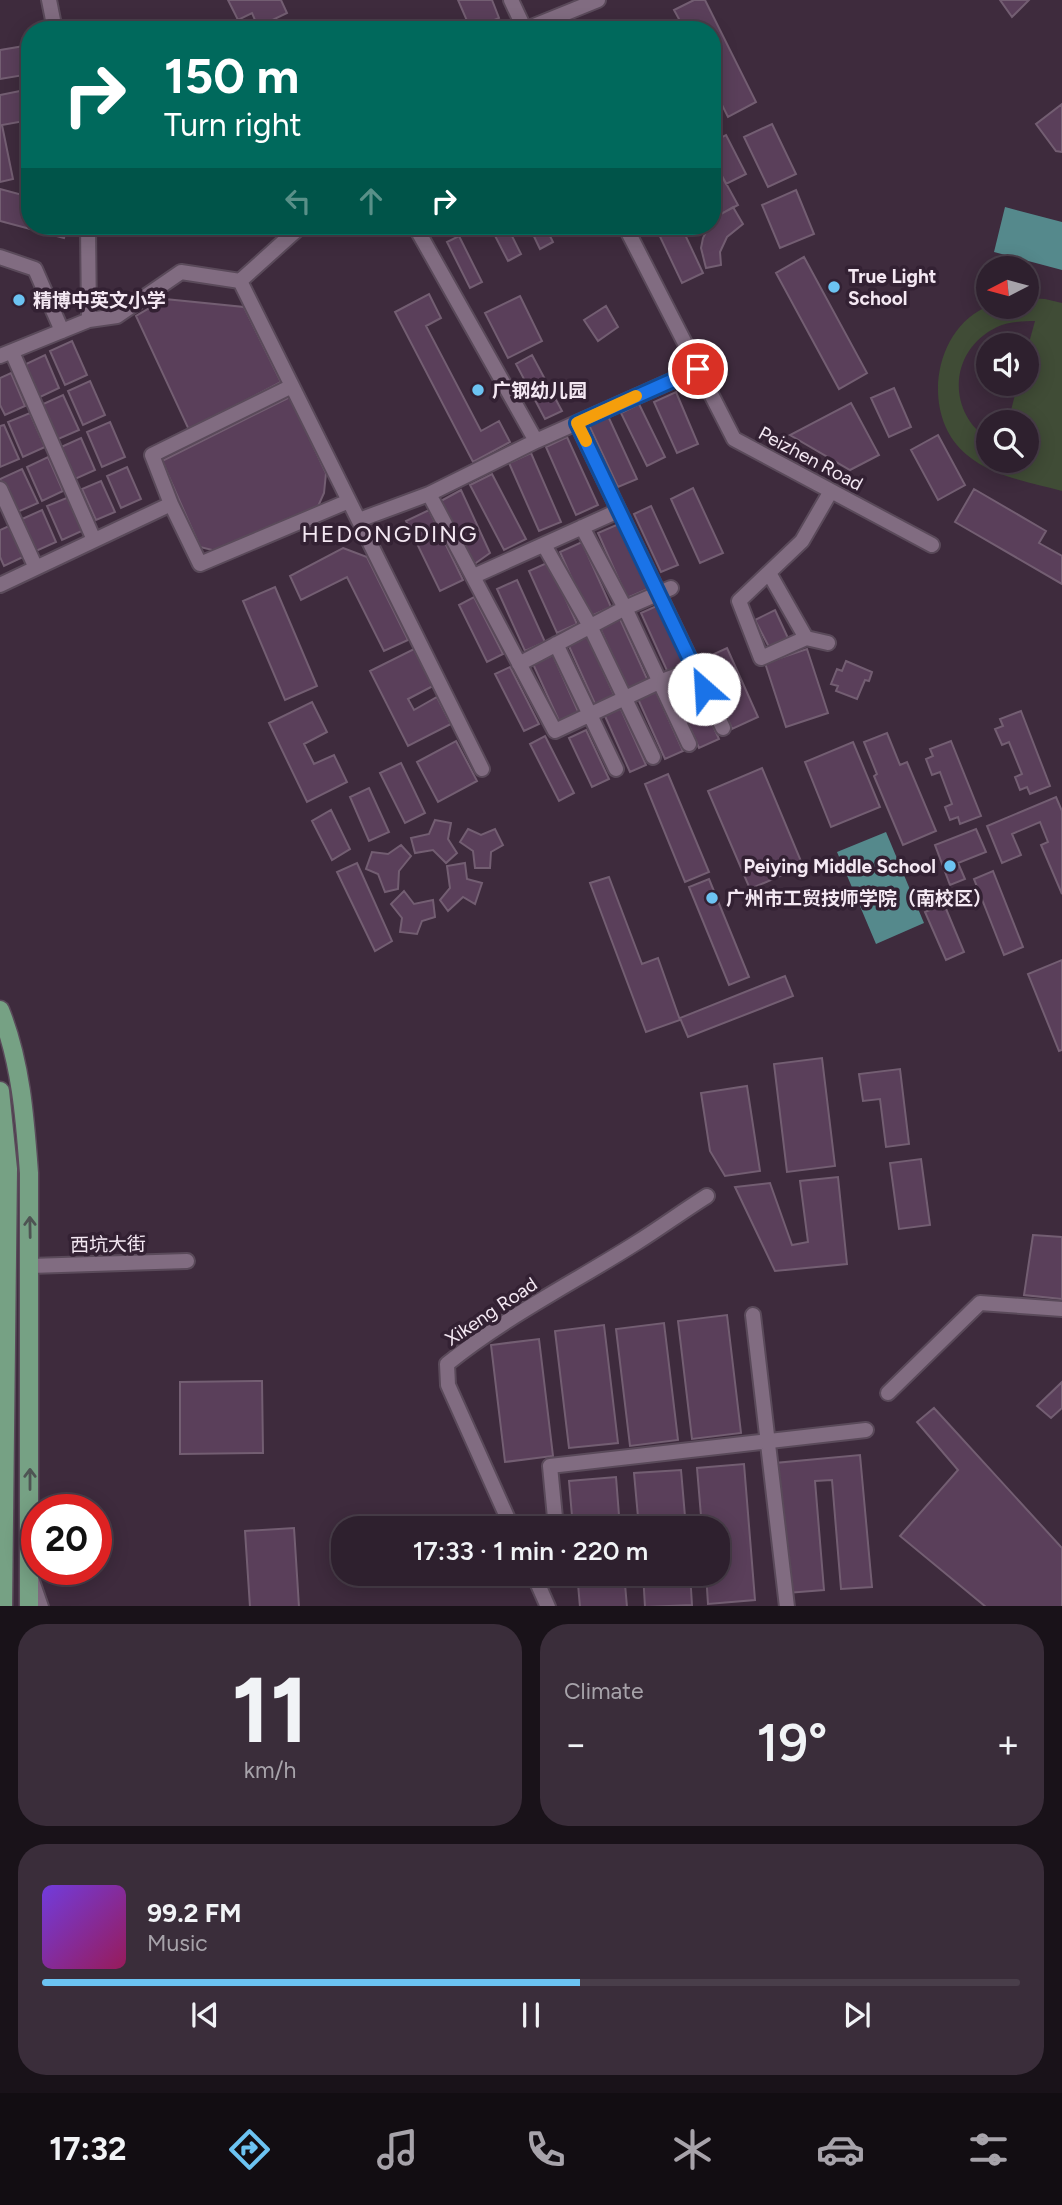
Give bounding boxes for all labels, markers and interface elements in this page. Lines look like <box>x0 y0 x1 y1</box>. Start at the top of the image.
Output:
text: 150 m <box>164 46 299 105</box>
icon: right <box>49 49 140 140</box>
text: Turn right <box>164 106 302 144</box>
icon: left <box>279 182 317 220</box>
icon: ahead <box>352 182 390 220</box>
icon: right <box>425 182 463 220</box>
north arrow <box>976 256 1040 318</box>
map controls <box>976 256 1039 473</box>
place label: True Light School <box>848 265 937 310</box>
marker: True Light School <box>826 279 842 295</box>
place label: 精博中英文小学 <box>33 289 166 312</box>
marker: 精博中英文小学 <box>11 292 27 308</box>
button: sound <box>976 333 1039 396</box>
pin <box>668 339 728 399</box>
icon: arrive <box>679 350 717 388</box>
place label: 广钢幼儿园 <box>492 379 587 402</box>
marker: 广钢幼儿园 <box>470 382 486 398</box>
button: search <box>976 410 1039 473</box>
street label: Peizhen Road <box>755 421 867 496</box>
district label: HEDONGDING <box>301 520 479 548</box>
position arrow <box>667 652 741 726</box>
place label: Peiying Middle School <box>743 855 936 878</box>
marker: Peiying Middle School <box>942 858 958 874</box>
place label: 广州市工贸技师学院（南校区） <box>726 887 992 910</box>
marker: 广州市工贸技师学院（南校区） <box>704 890 720 906</box>
one-way arrow <box>23 1215 37 1238</box>
street label: 西坑大街 <box>70 1232 146 1257</box>
street label: Xikeng Road <box>441 1272 542 1350</box>
one-way arrow <box>23 1467 37 1490</box>
speed limit sign: 20 <box>21 1494 112 1585</box>
text: 17:33 · 1 min · 220 m <box>413 1535 648 1567</box>
text: 11 <box>232 1656 308 1765</box>
text: Climate <box>564 1677 643 1705</box>
text: 19° <box>756 1712 828 1774</box>
text: − <box>564 1721 588 1767</box>
text: + <box>996 1721 1020 1767</box>
text: km/h <box>244 1756 296 1784</box>
text: 99.2 FM <box>147 1897 242 1929</box>
text: Music <box>147 1929 208 1957</box>
icon: previous <box>186 1996 224 2034</box>
icon: pause <box>512 1996 550 2034</box>
icon: next <box>838 1996 876 2034</box>
icon: directions <box>225 2125 274 2174</box>
icon: music <box>373 2125 422 2174</box>
icon: phone <box>521 2125 570 2174</box>
icon: climate <box>668 2125 717 2174</box>
icon: car <box>816 2125 865 2174</box>
icon: filters <box>964 2125 1013 2174</box>
text: 17:32 <box>49 2130 127 2168</box>

